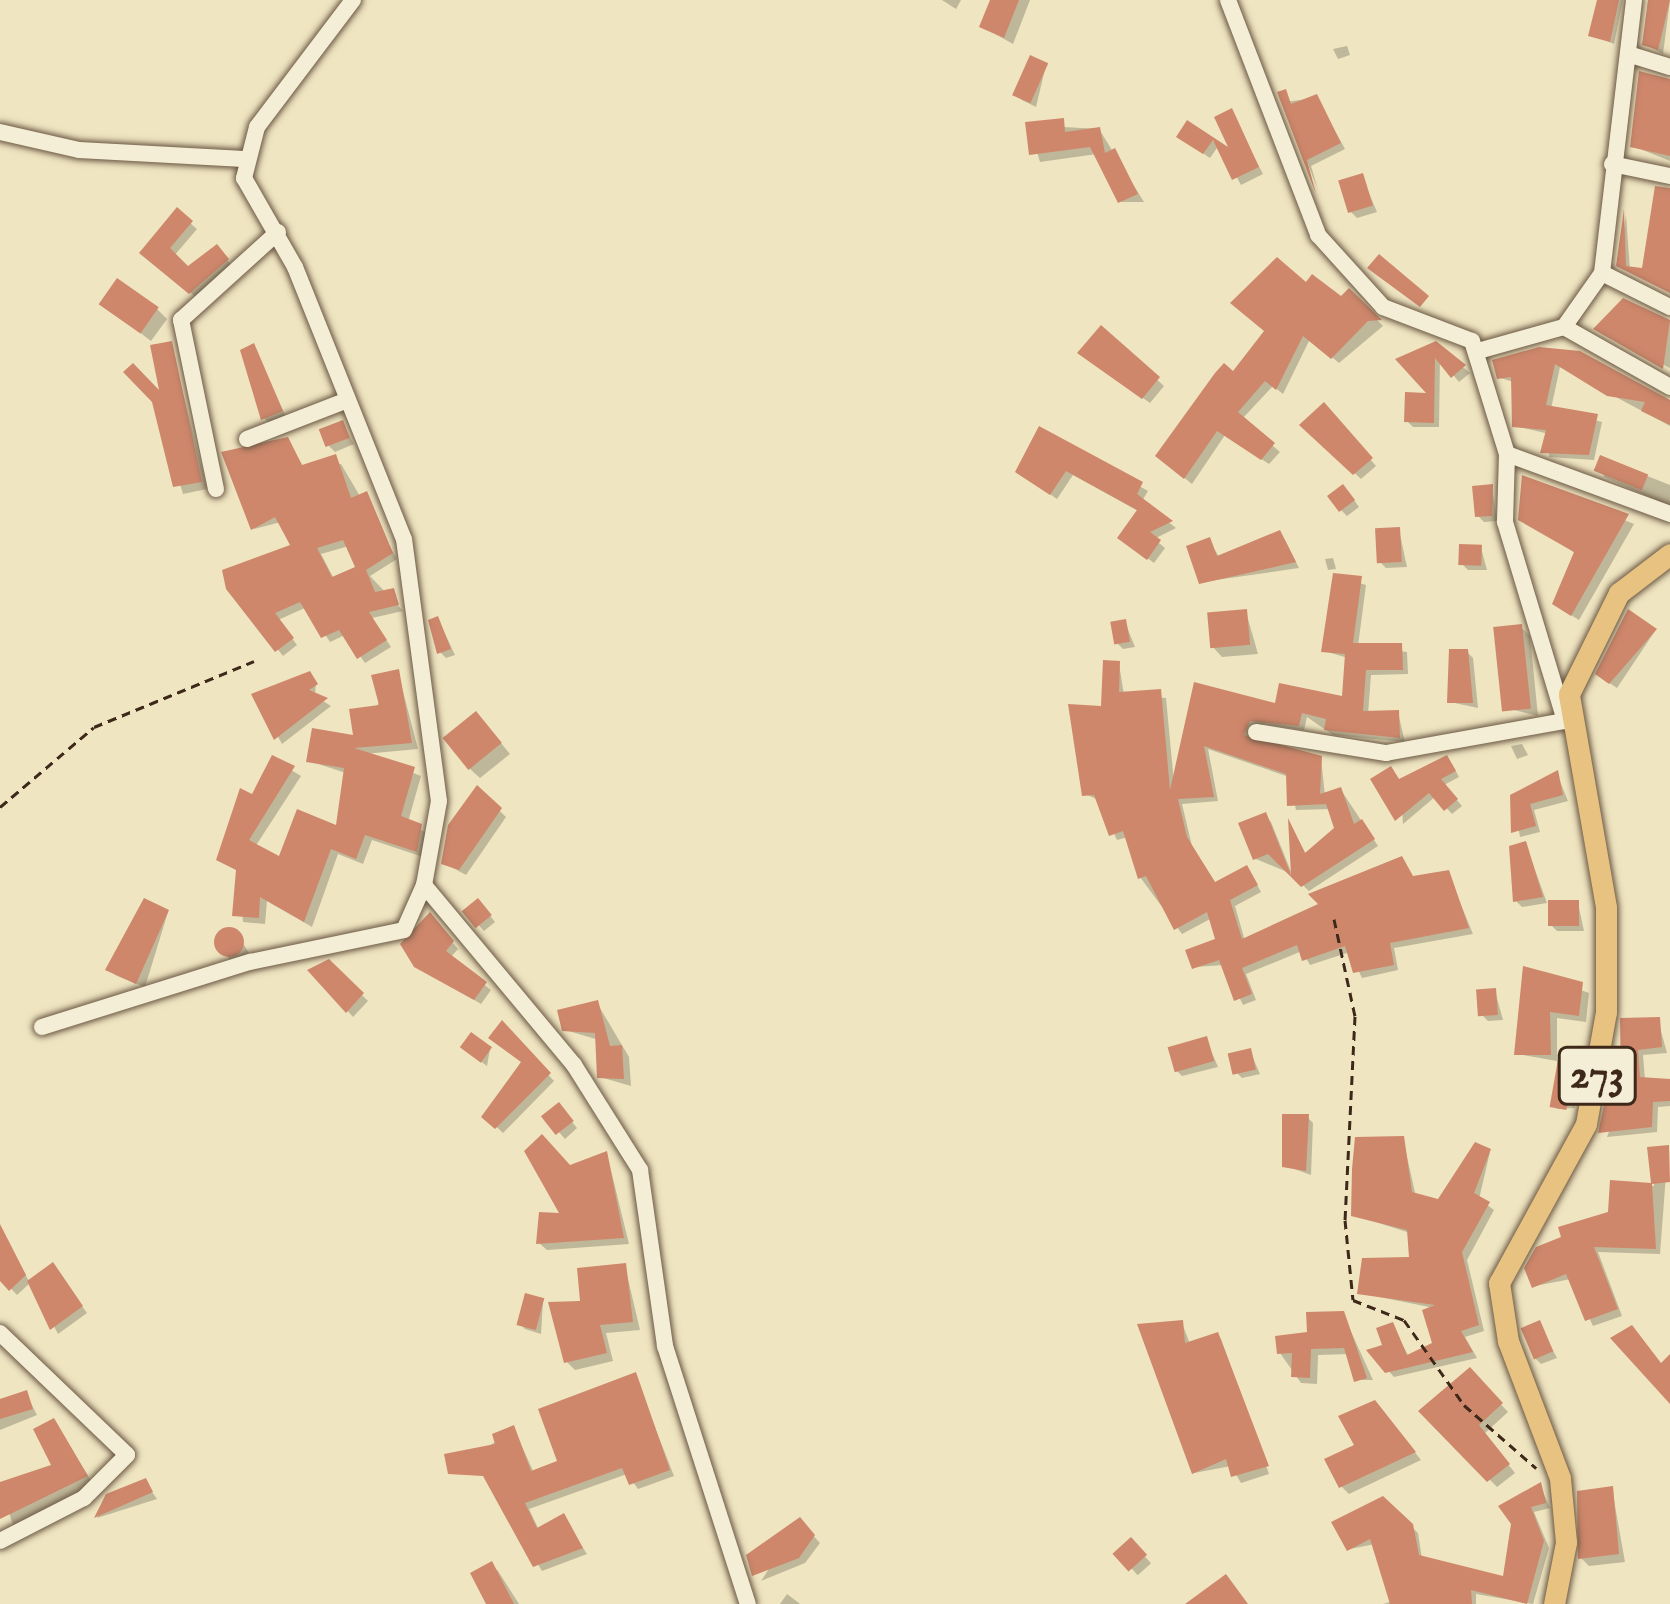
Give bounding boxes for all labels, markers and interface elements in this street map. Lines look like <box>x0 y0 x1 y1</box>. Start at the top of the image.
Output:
road number: 273 <box>1555 1040 1639 1112</box>

